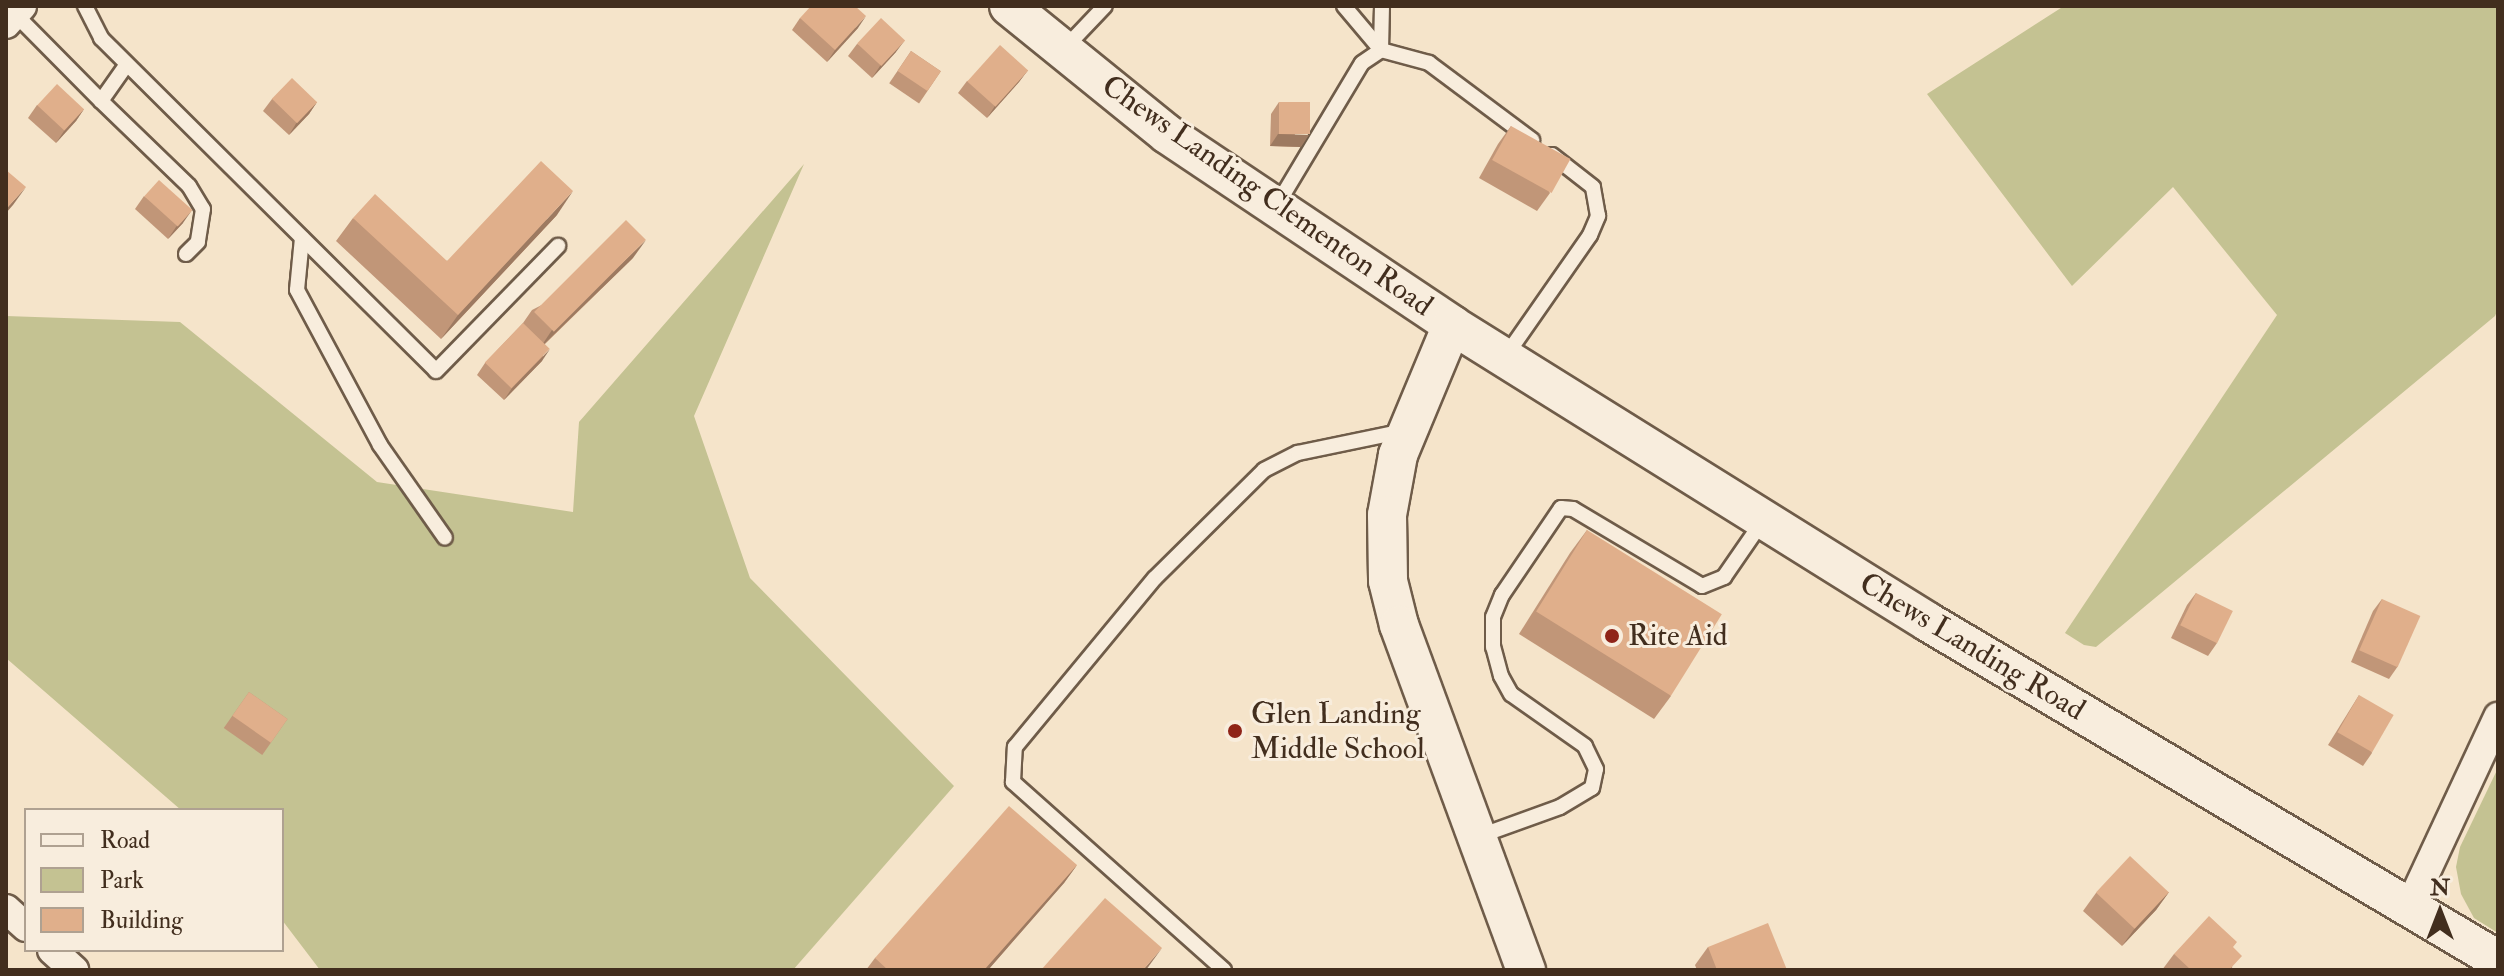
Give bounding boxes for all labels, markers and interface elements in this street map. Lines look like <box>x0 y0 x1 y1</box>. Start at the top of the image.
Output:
street label: Chews Landing Clementon Road <box>1095 68 1439 324</box>
street label: Chews Landing Road <box>1853 565 2091 729</box>
place label: Rite Aid <box>1628 618 1728 654</box>
marker: Rite Aid <box>1603 627 1621 645</box>
place label: Glen Landing Middle School <box>1251 696 1425 766</box>
marker: Glen Landing Middle School <box>1226 722 1244 740</box>
legend <box>24 808 284 952</box>
text: Road <box>100 825 150 856</box>
text: Park <box>100 865 144 896</box>
north arrow <box>2400 872 2480 952</box>
text: N <box>2430 874 2450 902</box>
text: Building <box>100 905 183 936</box>

